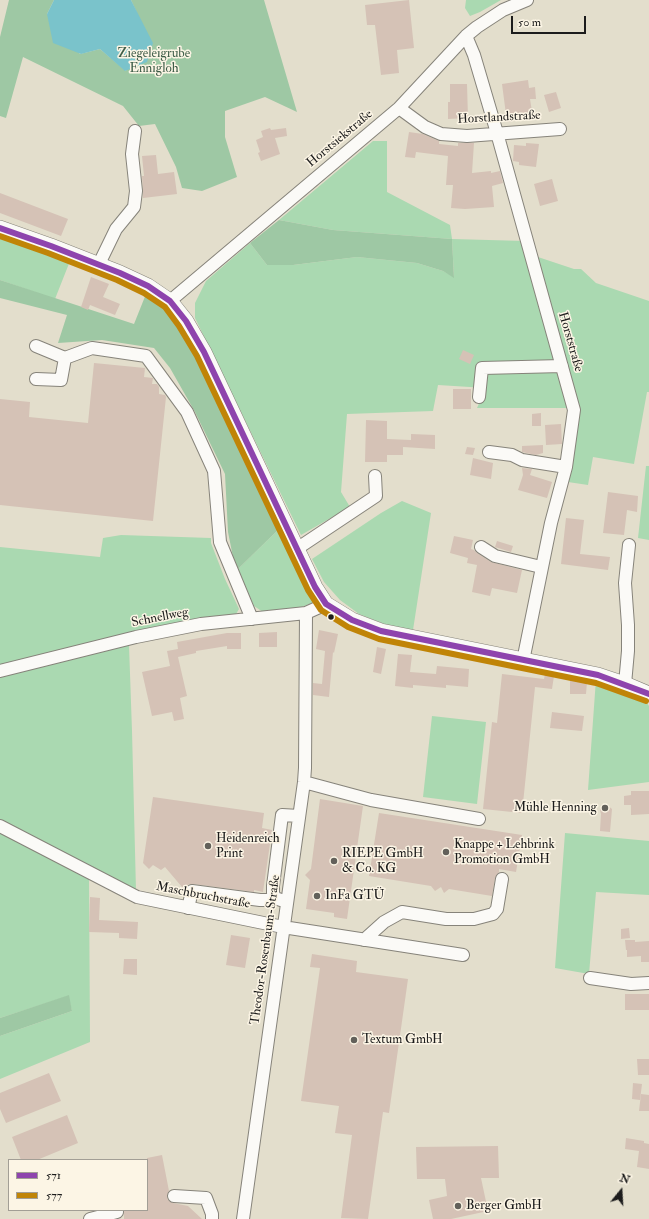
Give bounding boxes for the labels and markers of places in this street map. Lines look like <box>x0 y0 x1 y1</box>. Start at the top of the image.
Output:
unlabelled marker <box>326 612 336 622</box>
place label: Mühle Henning <box>514 800 597 816</box>
marker: Mühle Henning <box>600 803 610 813</box>
place label: Heidenreich Print <box>216 831 280 862</box>
place label: Knappe + Lehbrink Promotion GmbH <box>454 837 555 868</box>
marker: Heidenreich Print <box>203 841 213 851</box>
place label: RIEPE GmbH & Co. KG <box>342 846 423 877</box>
marker: Knappe + Lehbrink Promotion GmbH <box>441 847 451 857</box>
marker: RIEPE GmbH & Co. KG <box>329 856 339 866</box>
place label: InFa GTÜ <box>325 888 384 904</box>
marker: InFa GTÜ <box>312 891 322 901</box>
place label: Textum GmbH <box>362 1032 443 1048</box>
marker: Textum GmbH <box>349 1035 359 1045</box>
place label: Berger GmbH <box>466 1198 542 1214</box>
marker: Berger GmbH <box>453 1201 463 1211</box>

